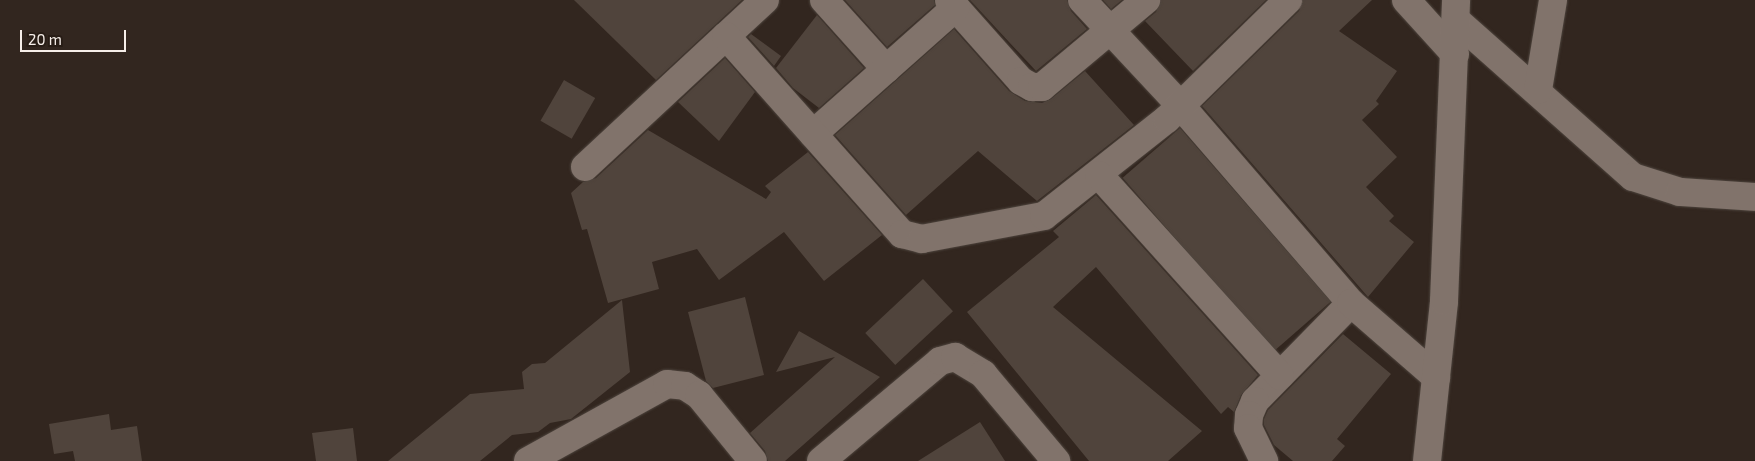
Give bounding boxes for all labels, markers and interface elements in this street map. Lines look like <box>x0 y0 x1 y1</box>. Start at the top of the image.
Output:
scale bar <box>22 20 129 52</box>
text: 20 m <box>28 30 62 48</box>

